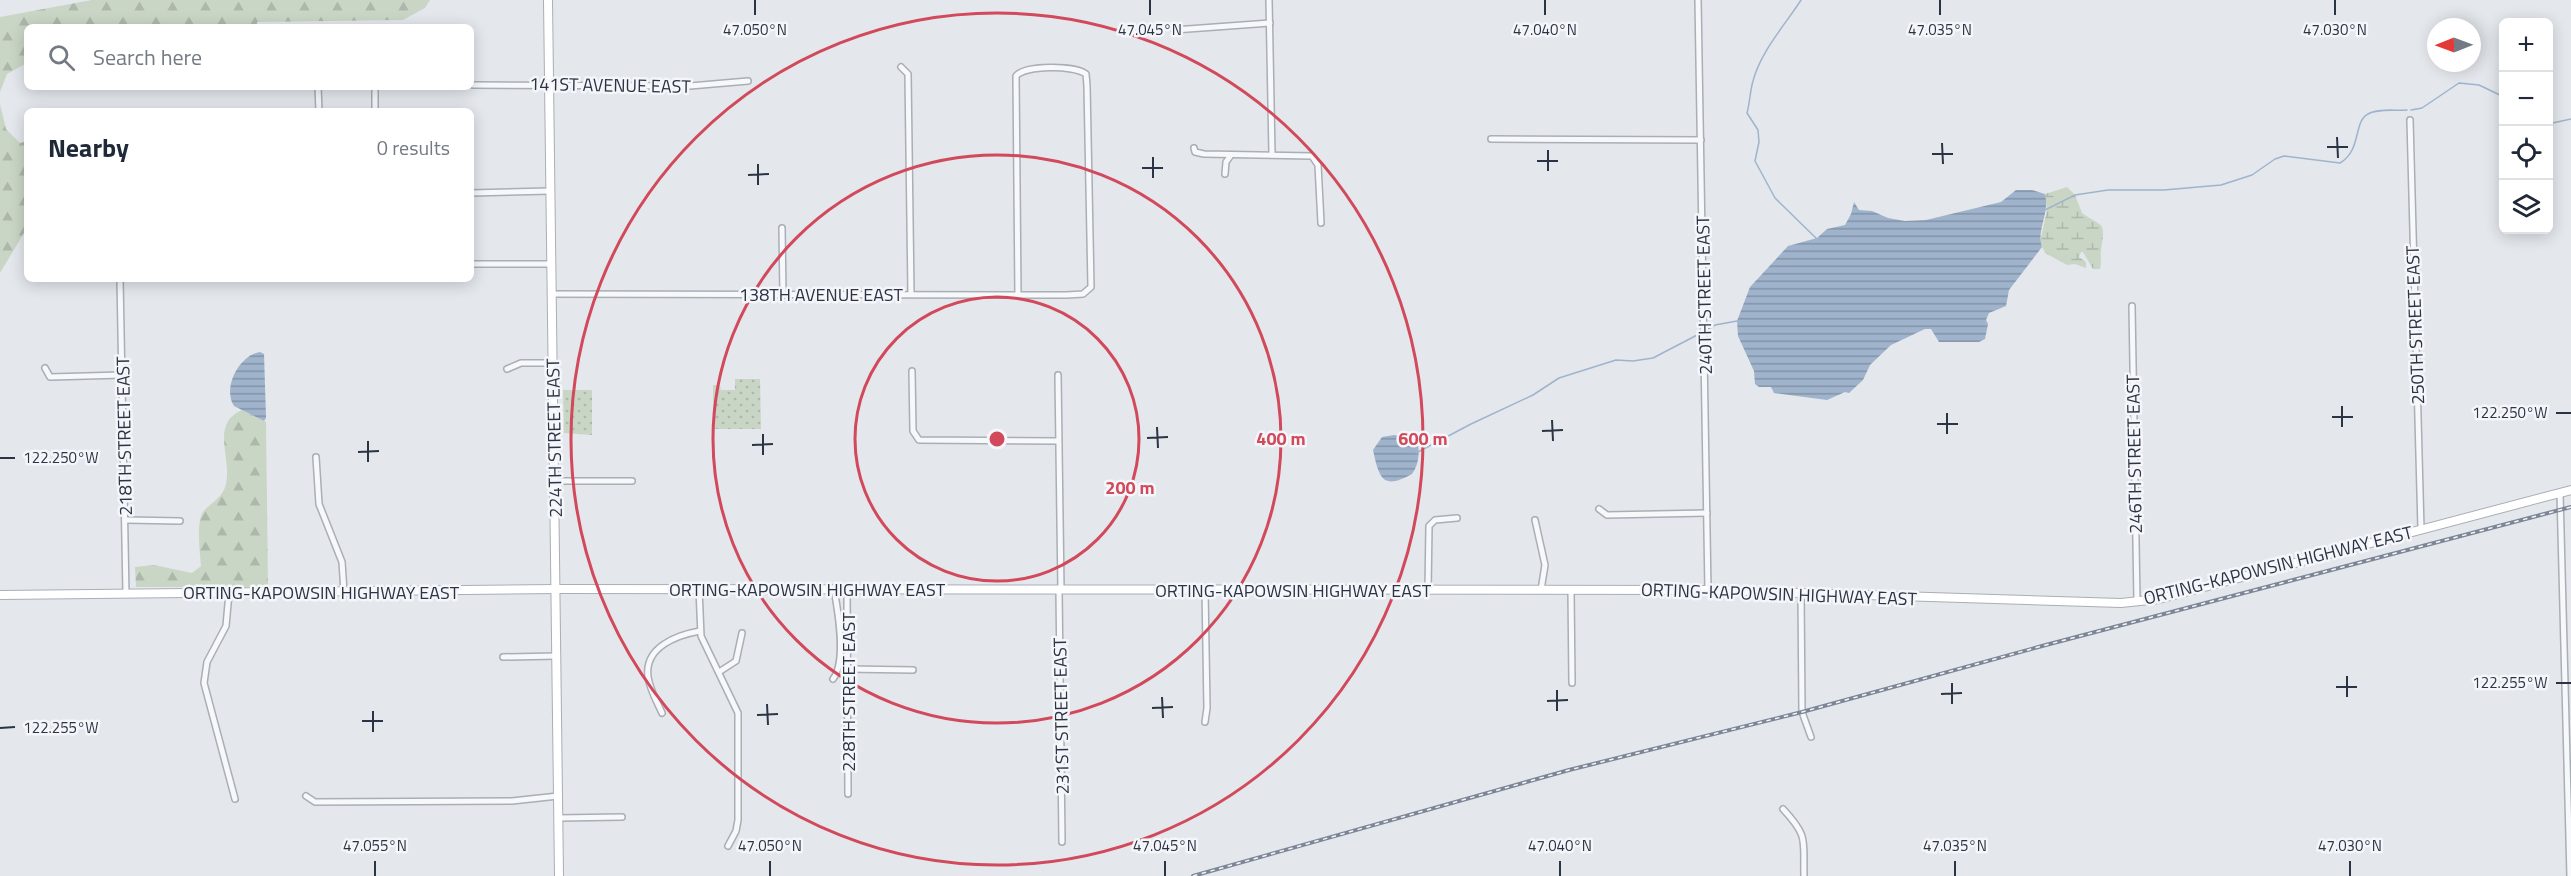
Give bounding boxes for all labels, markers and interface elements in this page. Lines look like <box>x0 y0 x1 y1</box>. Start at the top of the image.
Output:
text: 47.050°N <box>723 18 787 41</box>
text: 47.045°N <box>1118 18 1182 41</box>
text: 47.040°N <box>1513 18 1577 41</box>
text: 47.035°N <box>1908 18 1972 41</box>
text: 47.030°N <box>2303 18 2367 41</box>
north arrow <box>2427 18 2481 72</box>
map controls <box>2499 18 2553 234</box>
button: + <box>2499 18 2553 72</box>
search box <box>24 24 474 90</box>
text: Search here <box>93 40 202 74</box>
icon: search <box>45 41 78 74</box>
street label: 141ST AVENUE EAST <box>529 70 692 100</box>
button: − <box>2499 72 2553 126</box>
button: locate <box>2499 126 2553 180</box>
text: Nearby <box>48 128 129 167</box>
text: 0 results <box>377 132 450 163</box>
button: layers <box>2499 180 2553 234</box>
street label: 240TH STREET EAST <box>1689 215 1719 375</box>
street label: 250TH STREET EAST <box>2399 244 2431 405</box>
street label: 138TH AVENUE EAST <box>739 281 903 308</box>
street label: 218TH STREET EAST <box>109 356 139 516</box>
street label: 224TH STREET EAST <box>539 358 569 518</box>
street label: 246TH STREET EAST <box>2119 374 2149 534</box>
text: 122.250°W <box>2472 401 2548 424</box>
text: 400 m <box>1256 425 1306 452</box>
text: 600 m <box>1398 425 1448 452</box>
centre of rings <box>987 429 1007 449</box>
text: 122.250°W <box>23 446 99 469</box>
text: 200 m <box>1105 474 1155 501</box>
street label: ORTING-KAPOWSIN HIGHWAY EAST <box>2141 518 2416 612</box>
street label: ORTING-KAPOWSIN HIGHWAY EAST <box>669 576 946 603</box>
street label: ORTING-KAPOWSIN HIGHWAY EAST <box>1641 576 1918 612</box>
street label: ORTING-KAPOWSIN HIGHWAY EAST <box>1155 577 1432 604</box>
street label: ORTING-KAPOWSIN HIGHWAY EAST <box>183 579 460 606</box>
street label: 228TH STREET EAST <box>835 612 862 772</box>
street label: 231ST STREET EAST <box>1046 637 1076 795</box>
text: 122.255°W <box>2472 671 2548 694</box>
text: 122.255°W <box>23 716 99 739</box>
text: 47.055°N <box>343 834 407 857</box>
text: 47.050°N <box>738 834 802 857</box>
text: 47.045°N <box>1133 834 1197 857</box>
text: 47.040°N <box>1528 834 1592 857</box>
text: 47.035°N <box>1923 834 1987 857</box>
text: 47.030°N <box>2318 834 2382 857</box>

